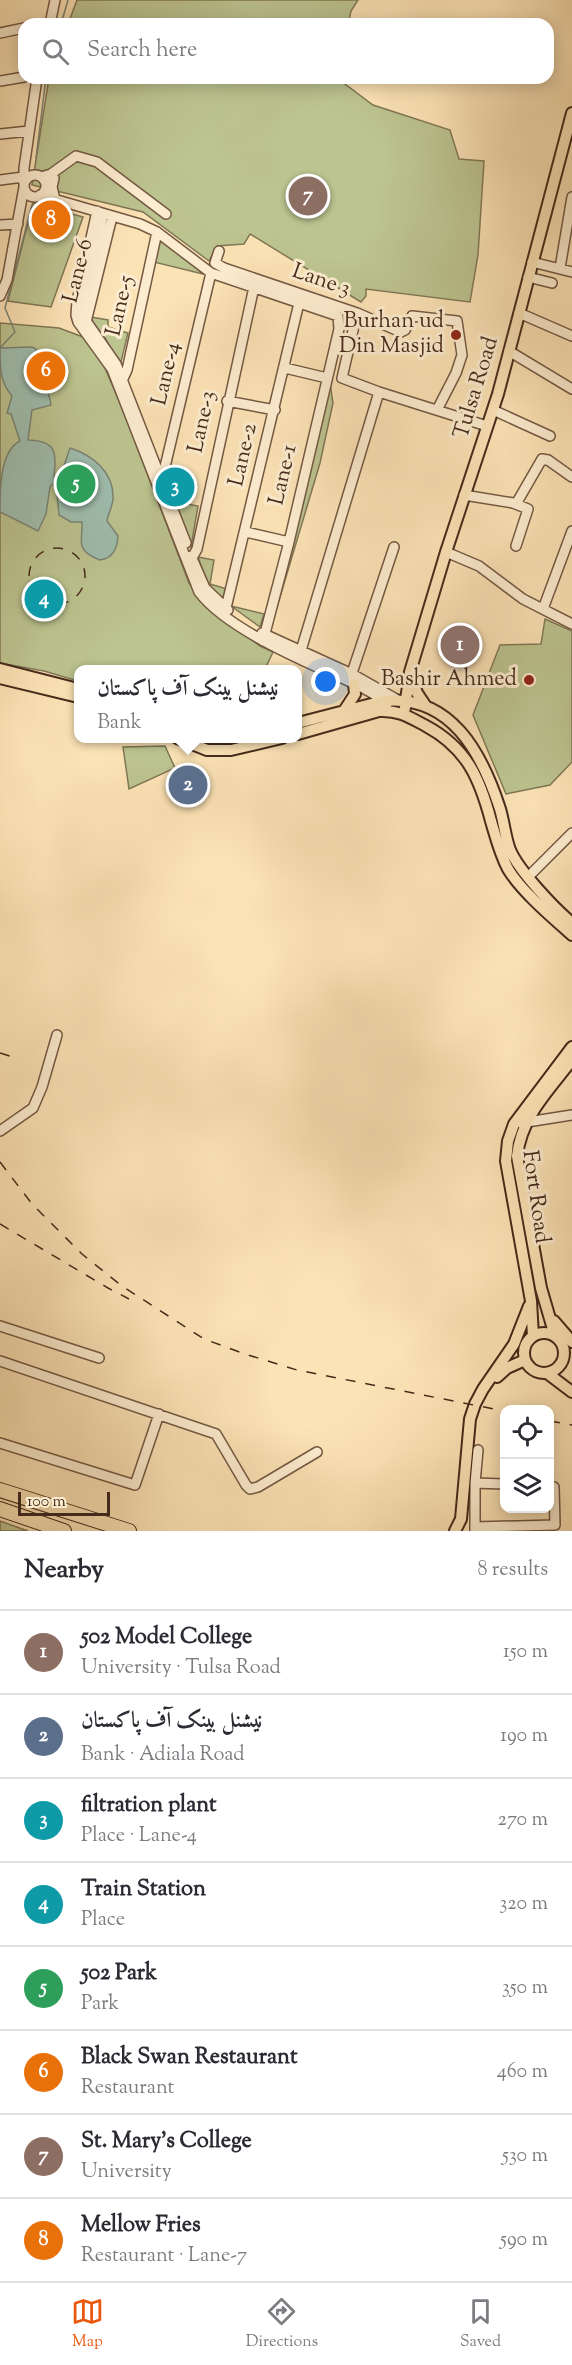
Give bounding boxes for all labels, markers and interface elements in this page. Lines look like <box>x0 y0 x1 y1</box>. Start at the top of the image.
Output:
search box <box>18 18 554 84</box>
icon: search <box>39 35 72 68</box>
text: Search here <box>87 35 197 67</box>
pin: 7 <box>288 174 328 218</box>
pin: 8 <box>32 198 70 242</box>
street label: Lane-6 <box>56 236 102 306</box>
street label: Lane 3 <box>287 256 355 306</box>
street label: Lane-5 <box>98 272 144 340</box>
place label: Burhan ud Din Masjid <box>339 306 444 363</box>
marker: Burhan ud Din Masjid <box>449 328 463 342</box>
street label: Tulsa Road <box>446 333 508 443</box>
street label: Lane-4 <box>144 339 190 409</box>
pin: 6 <box>26 348 66 394</box>
street label: Lane-3 <box>181 388 225 456</box>
street label: Lane-2 <box>221 420 267 490</box>
street label: Lane-1 <box>262 441 307 508</box>
pin: 5 <box>56 462 96 506</box>
pin: 3 <box>156 464 195 510</box>
pin: 4 <box>24 576 63 622</box>
pin: 1 <box>440 622 480 668</box>
place label: Bashir Ahmed <box>381 664 517 696</box>
popup <box>74 665 302 743</box>
your location <box>311 667 340 696</box>
marker: Bashir Ahmed <box>522 673 536 687</box>
text: نیشنل بینک آف پاکستان <box>97 674 279 706</box>
text: Bank <box>97 709 142 738</box>
pin: 2 <box>168 762 207 808</box>
street label: Fort Road <box>513 1148 557 1246</box>
map controls <box>500 1405 554 1513</box>
button: locate <box>500 1405 554 1459</box>
button: layers <box>500 1459 554 1513</box>
scale bar <box>18 1489 110 1516</box>
text: 100 m <box>27 1491 66 1514</box>
text: Nearby <box>24 1552 104 1589</box>
text: 8 results <box>477 1556 548 1585</box>
text: 502 Model College <box>81 1622 252 1654</box>
text: 1 <box>40 1638 47 1667</box>
text: 150 m <box>503 1638 548 1667</box>
text: University · Tulsa Road <box>81 1654 281 1683</box>
text: نیشنل بینک آف پاکستان <box>81 1706 263 1738</box>
text: 2 <box>39 1722 48 1751</box>
text: 190 m <box>500 1722 548 1751</box>
text: Bank · Adiala Road <box>81 1741 245 1770</box>
text: filtration plant <box>81 1790 217 1822</box>
text: 3 <box>39 1806 48 1835</box>
text: 270 m <box>498 1806 548 1835</box>
text: Place · Lane-4 <box>81 1822 197 1851</box>
text: Train Station <box>81 1874 206 1906</box>
text: 4 <box>38 1890 49 1919</box>
text: 320 m <box>499 1890 548 1919</box>
text: Place <box>81 1906 125 1935</box>
text: 502 Park <box>81 1958 157 1990</box>
text: 5 <box>40 1974 47 2003</box>
text: 350 m <box>502 1974 548 2003</box>
text: Park <box>81 1990 119 2019</box>
text: Black Swan Restaurant <box>81 2042 297 2074</box>
text: 6 <box>39 2058 48 2087</box>
text: 460 m <box>497 2058 548 2087</box>
text: Restaurant <box>81 2074 174 2103</box>
text: St. Mary's College <box>81 2126 252 2158</box>
text: 7 <box>38 2142 49 2171</box>
text: 530 m <box>502 2142 548 2171</box>
text: University <box>81 2158 172 2187</box>
text: Mellow Fries <box>81 2210 201 2242</box>
text: 8 <box>39 2226 49 2255</box>
text: 590 m <box>500 2226 548 2255</box>
text: Restaurant · Lane-7 <box>81 2242 247 2271</box>
tab: Map <box>71 2295 104 2354</box>
tab: Directions <box>246 2295 318 2354</box>
tab: Saved <box>460 2295 501 2354</box>

